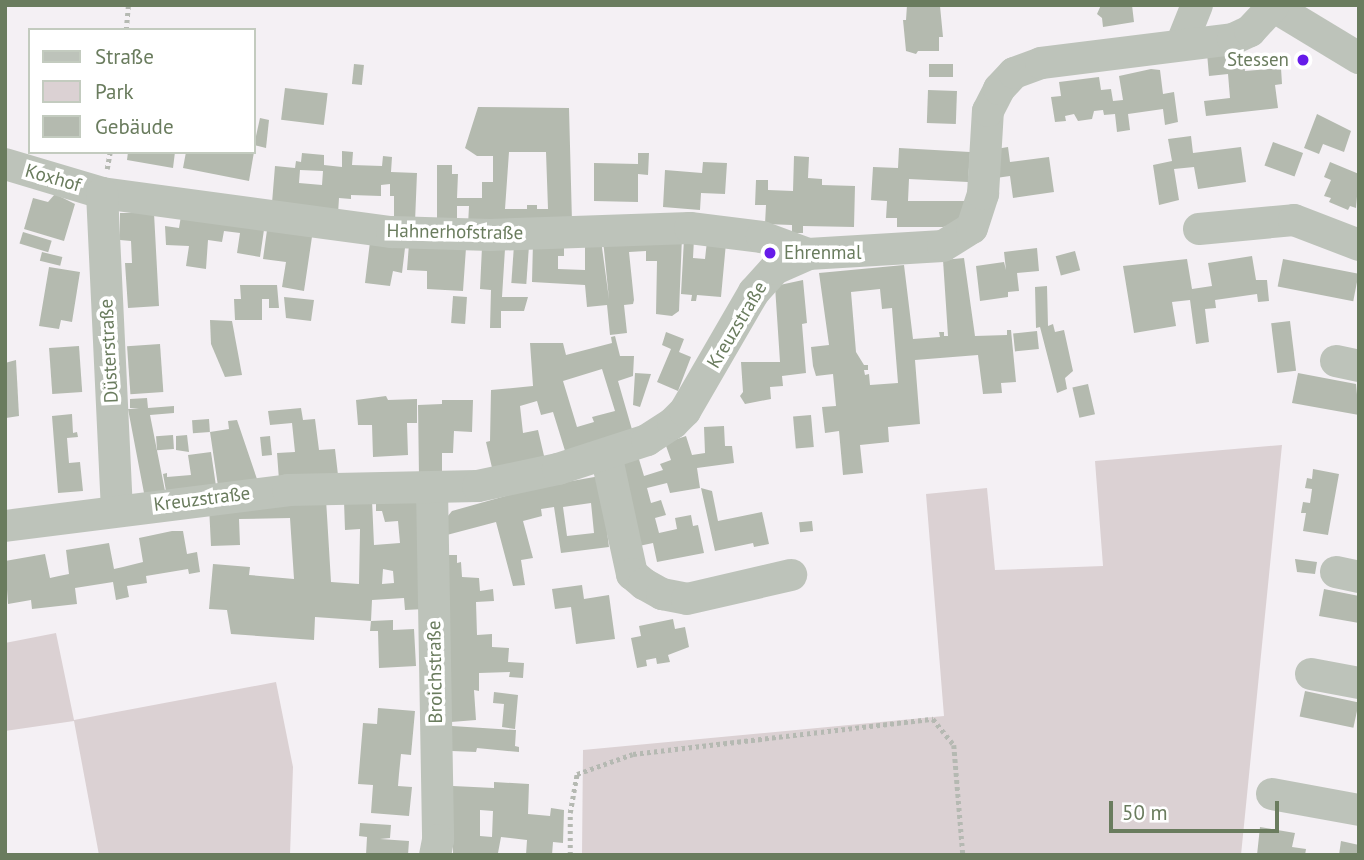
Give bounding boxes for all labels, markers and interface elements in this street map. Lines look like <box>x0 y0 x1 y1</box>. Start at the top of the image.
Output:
legend <box>28 28 256 154</box>
text: Straße <box>95 43 154 70</box>
place label: Stessen <box>1227 49 1289 71</box>
marker: Stessen <box>1295 52 1311 68</box>
text: Park <box>95 78 134 105</box>
text: Gebäude <box>95 113 174 140</box>
street label: Koxhof <box>23 159 83 197</box>
street label: Hahnerhofstraße <box>386 219 524 245</box>
place label: Ehrenmal <box>784 242 861 264</box>
marker: Ehrenmal <box>762 245 778 261</box>
street label: Kreuzstraße <box>702 278 772 372</box>
street label: Düsterstraße <box>95 298 123 404</box>
street label: Kreuzstraße <box>152 482 252 516</box>
street label: Broichstraße <box>423 620 447 724</box>
scale bar <box>1112 786 1282 830</box>
text: 50 m <box>1122 799 1168 826</box>

